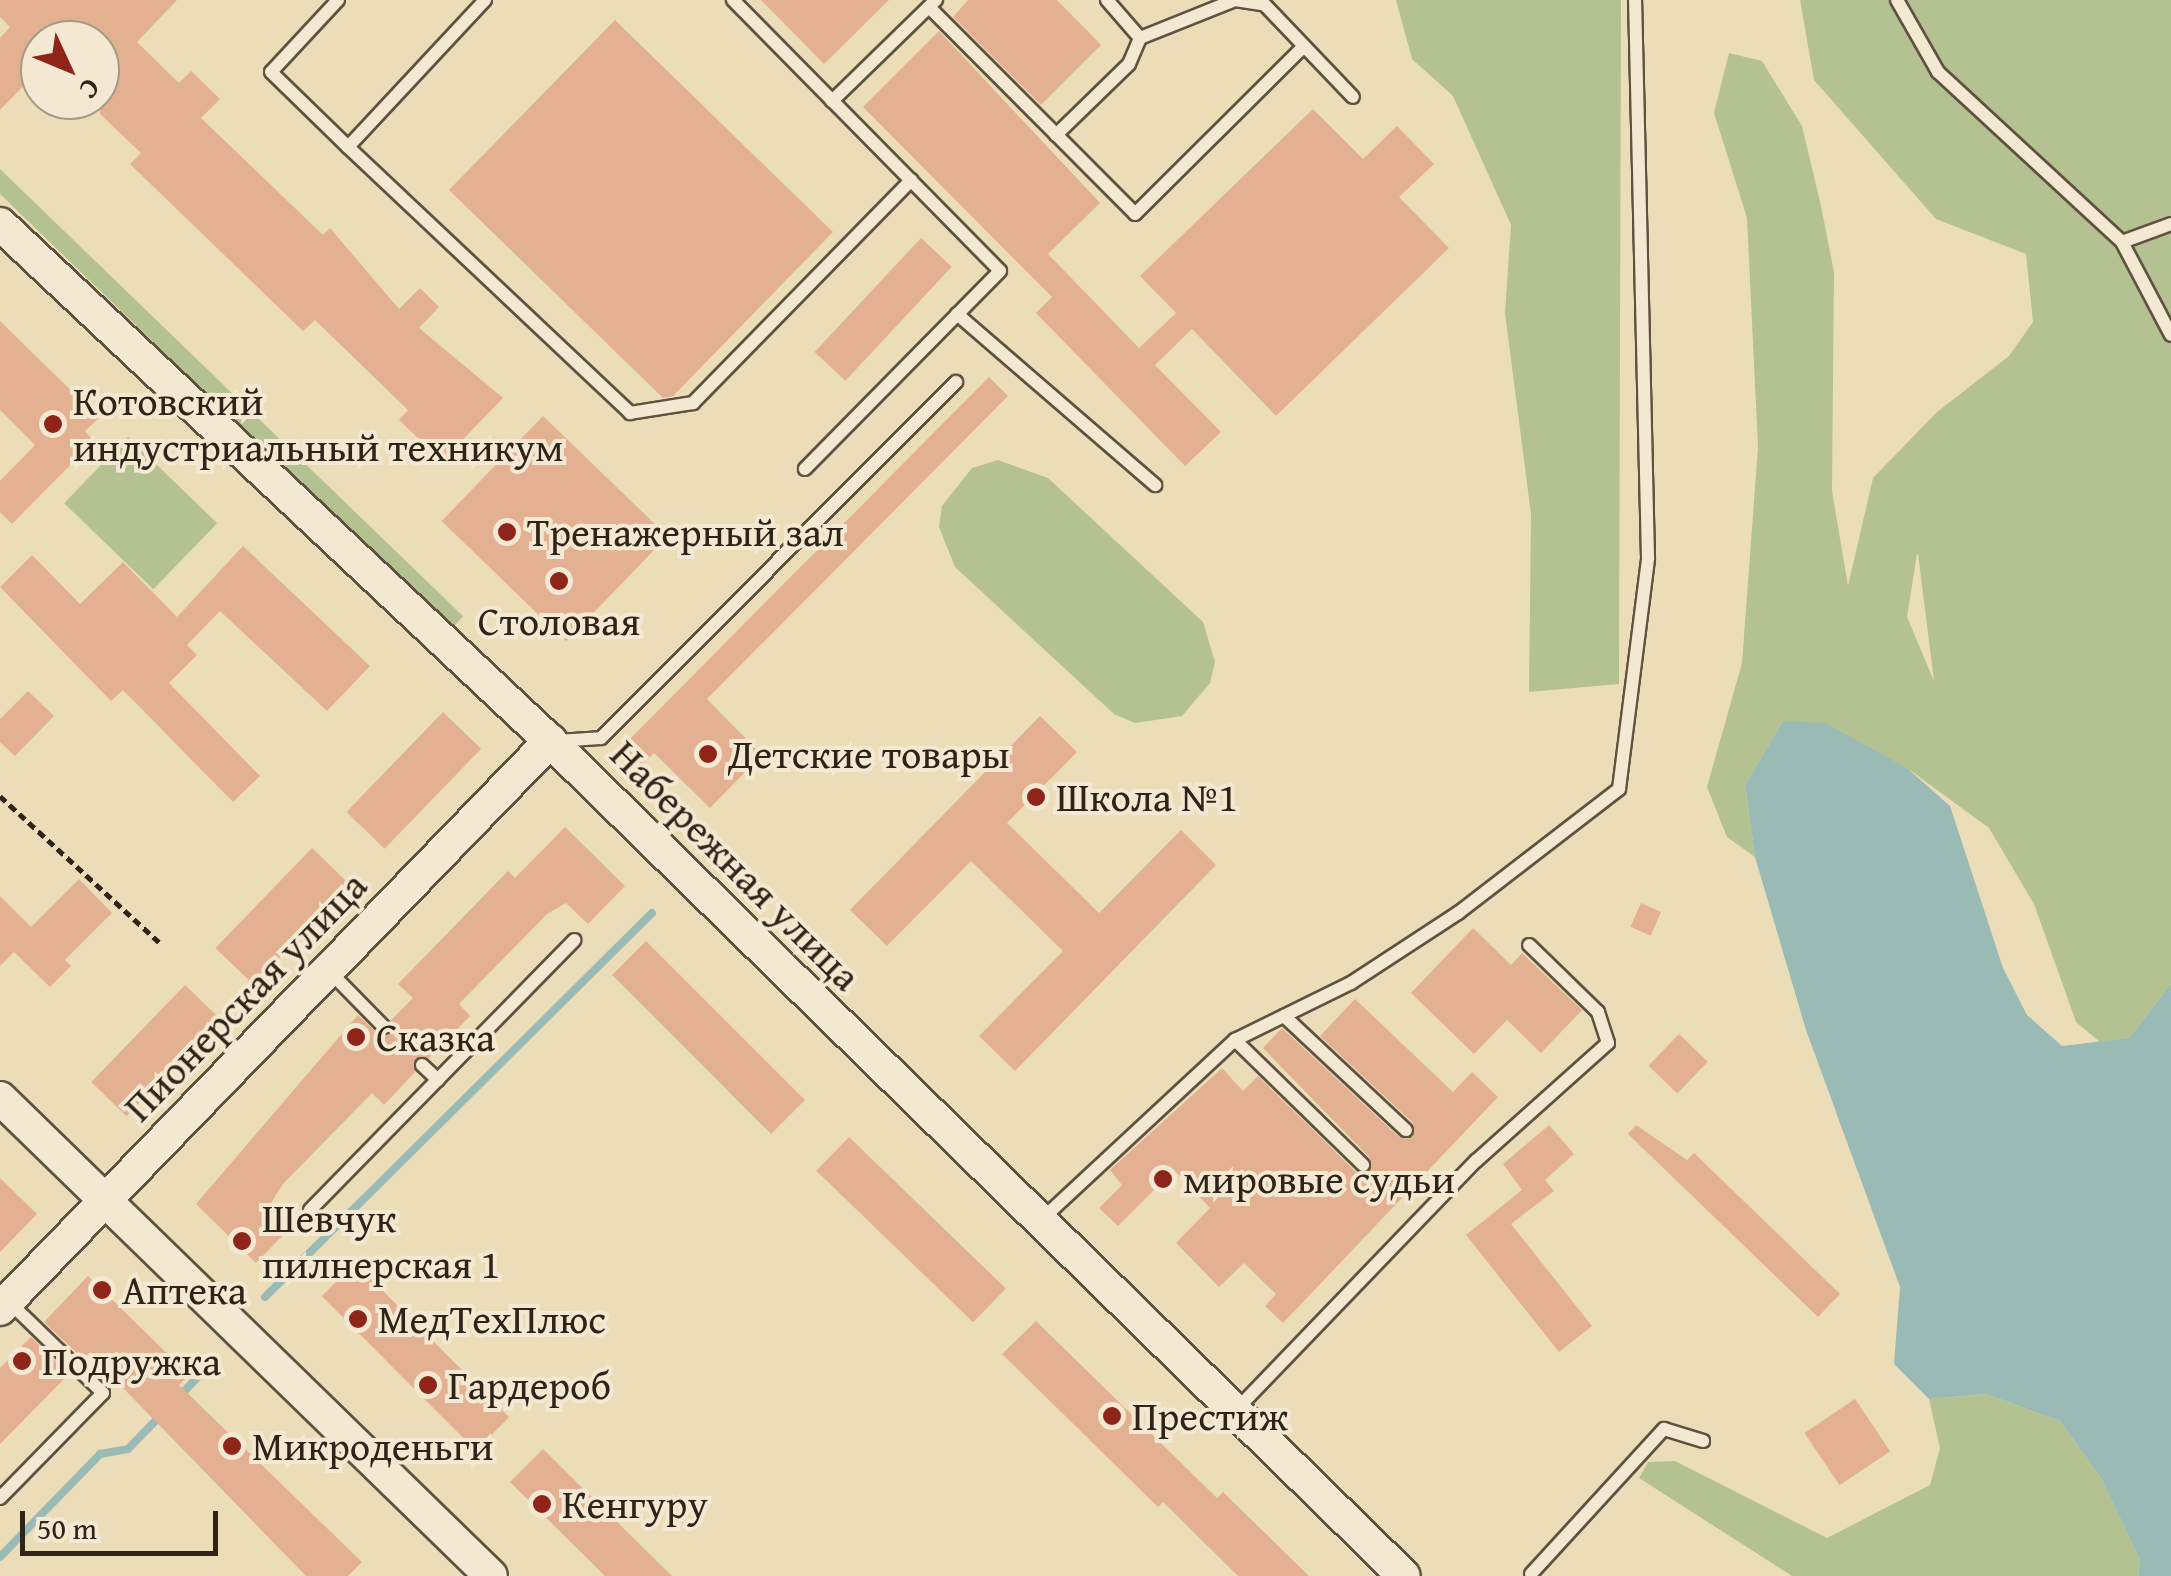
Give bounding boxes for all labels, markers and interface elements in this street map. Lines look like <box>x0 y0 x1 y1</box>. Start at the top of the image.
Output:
north arrow <box>20 20 120 120</box>
text: С <box>70 70 111 110</box>
place label: Котовский индустриальный техникум <box>73 377 564 471</box>
marker: Котовский индустриальный техникум <box>42 413 64 435</box>
place label: Тренажерный зал <box>527 508 844 556</box>
marker: Тренажерный зал <box>496 521 518 543</box>
marker: Столовая <box>548 570 570 592</box>
place label: Столовая <box>478 597 640 645</box>
street label: Набережная улица <box>601 730 871 1000</box>
place label: Детские товары <box>728 730 1010 778</box>
marker: Детские товары <box>697 743 719 765</box>
place label: Школа №1 <box>1056 773 1238 821</box>
marker: Школа №1 <box>1025 786 1047 808</box>
street label: Пионерская улица <box>114 861 376 1131</box>
place label: Сказка <box>376 1013 495 1061</box>
marker: Сказка <box>345 1026 367 1048</box>
place label: мировые судьи <box>1183 1155 1455 1203</box>
marker: мировые судьи <box>1152 1168 1174 1190</box>
place label: Шевчук пилнерская 1 <box>262 1194 500 1288</box>
marker: Шевчук пилнерская 1 <box>231 1230 253 1252</box>
place label: Аптека <box>122 1266 247 1314</box>
marker: Аптека <box>91 1279 113 1301</box>
place label: МедТехПлюс <box>378 1295 606 1343</box>
marker: МедТехПлюс <box>347 1308 369 1330</box>
place label: Подружка <box>42 1337 221 1385</box>
marker: Подружка <box>11 1350 33 1372</box>
place label: Гардероб <box>448 1361 611 1409</box>
marker: Гардероб <box>417 1374 439 1396</box>
place label: Престиж <box>1132 1392 1288 1440</box>
marker: Престиж <box>1101 1405 1123 1427</box>
place label: Микроденьги <box>252 1422 493 1470</box>
marker: Микроденьги <box>221 1435 243 1457</box>
place label: Кенгуру <box>562 1480 708 1528</box>
scale bar <box>25 1491 222 1553</box>
marker: Кенгуру <box>531 1493 553 1515</box>
text: 50 m <box>37 1506 97 1550</box>

